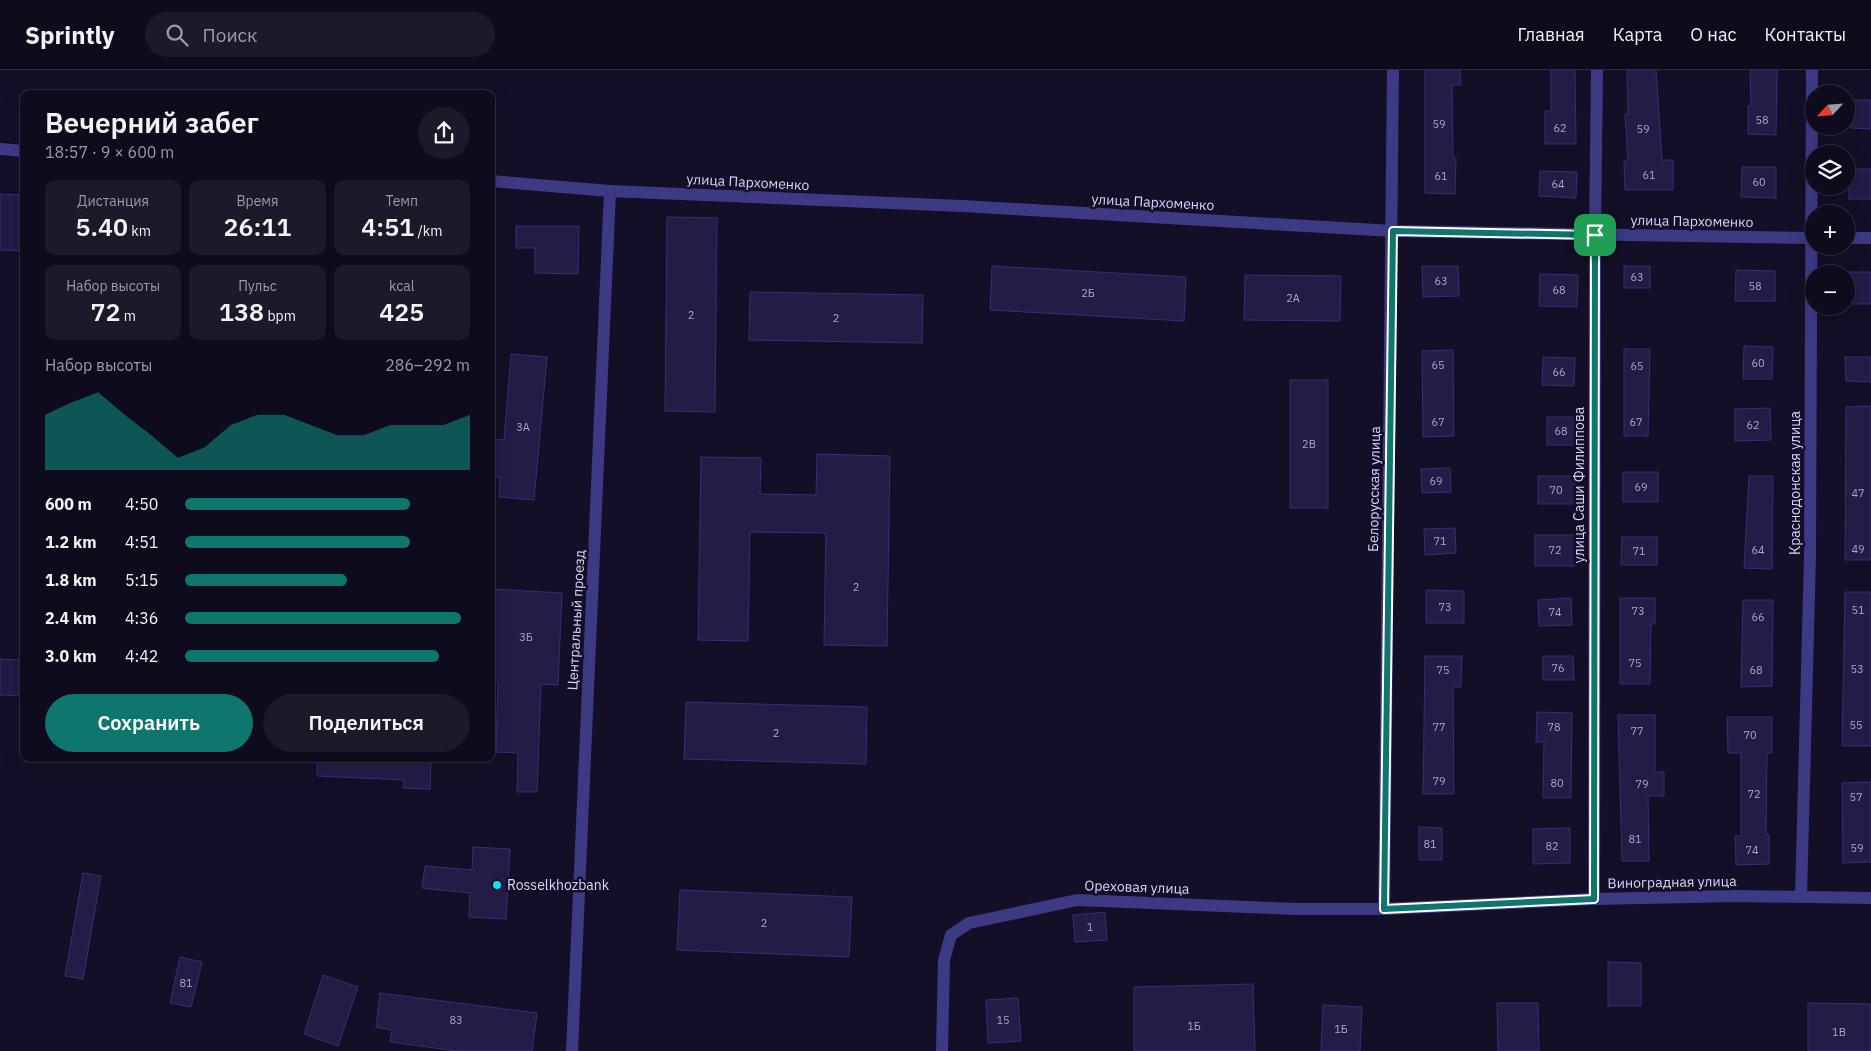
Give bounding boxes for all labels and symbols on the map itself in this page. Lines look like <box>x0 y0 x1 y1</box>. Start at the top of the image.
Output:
north arrow <box>1805 85 1855 135</box>
house number: 58 <box>1755 113 1769 127</box>
house number: 59 <box>1432 117 1446 131</box>
house number: 62 <box>1553 121 1567 135</box>
house number: 59 <box>1636 122 1650 136</box>
house number: 61 <box>1642 168 1656 182</box>
house number: 61 <box>1434 169 1448 183</box>
street label: улица Пархоменко <box>686 170 810 194</box>
house number: 60 <box>1752 175 1766 189</box>
house number: 64 <box>1551 177 1565 191</box>
street label: улица Пархоменко <box>1091 190 1215 214</box>
street label: улица Пархоменко <box>1630 211 1754 231</box>
pin <box>1574 214 1616 256</box>
house number: 63 <box>1630 270 1644 284</box>
house number: 63 <box>1434 274 1448 288</box>
house number: 58 <box>1748 279 1762 293</box>
house number: 68 <box>1552 283 1566 297</box>
house number: 2Б <box>1081 286 1095 300</box>
house number: 2А <box>1286 291 1300 305</box>
house number: 2 <box>688 308 694 322</box>
house number: 2 <box>833 311 839 325</box>
house number: 60 <box>1751 356 1765 370</box>
house number: 65 <box>1431 358 1445 372</box>
house number: 65 <box>1630 359 1644 373</box>
house number: 66 <box>1552 365 1566 379</box>
street label: улица Саши Филиппова <box>1570 406 1588 563</box>
street label: Краснодонская улица <box>1786 410 1804 555</box>
house number: 67 <box>1431 415 1445 429</box>
house number: 67 <box>1629 415 1643 429</box>
house number: 62 <box>1746 418 1760 432</box>
house number: 3А <box>516 420 530 434</box>
house number: 68 <box>1554 424 1568 438</box>
street label: Белорусская улица <box>1364 425 1384 552</box>
house number: 2В <box>1302 437 1316 451</box>
house number: 69 <box>1429 474 1443 488</box>
house number: 69 <box>1634 480 1648 494</box>
house number: 70 <box>1549 483 1563 497</box>
house number: 47 <box>1851 486 1865 500</box>
house number: 71 <box>1433 534 1447 548</box>
house number: 49 <box>1851 542 1865 556</box>
house number: 72 <box>1548 543 1562 557</box>
house number: 64 <box>1751 543 1765 557</box>
house number: 71 <box>1632 544 1646 558</box>
street label: Центральный проезд <box>563 549 589 691</box>
house number: 2 <box>853 580 859 594</box>
house number: 73 <box>1438 600 1452 614</box>
house number: 51 <box>1851 603 1865 617</box>
house number: 73 <box>1631 604 1645 618</box>
house number: 74 <box>1548 605 1562 619</box>
house number: 66 <box>1751 610 1765 624</box>
house number: 3Б <box>519 630 533 644</box>
house number: 75 <box>1628 656 1642 670</box>
house number: 76 <box>1551 661 1565 675</box>
house number: 53 <box>1850 662 1864 676</box>
house number: 75 <box>1436 663 1450 677</box>
house number: 68 <box>1749 663 1763 677</box>
house number: 55 <box>1849 718 1863 732</box>
house number: 77 <box>1432 720 1446 734</box>
house number: 78 <box>1547 720 1561 734</box>
house number: 77 <box>1630 724 1644 738</box>
house number: 2 <box>773 726 779 740</box>
house number: 70 <box>1743 728 1757 742</box>
house number: 79 <box>1432 774 1446 788</box>
house number: 80 <box>1550 776 1564 790</box>
house number: 79 <box>1635 777 1649 791</box>
house number: 72 <box>1747 787 1761 801</box>
house number: 57 <box>1849 790 1863 804</box>
house number: 81 <box>1628 832 1642 846</box>
house number: 81 <box>1423 837 1437 851</box>
house number: 82 <box>1545 839 1559 853</box>
house number: 59 <box>1850 841 1864 855</box>
house number: 74 <box>1745 843 1759 857</box>
street label: Виноградная улица <box>1607 872 1737 892</box>
place label: Rosselkhozbank <box>507 876 610 894</box>
street label: Ореховая улица <box>1084 876 1190 898</box>
marker: Rosselkhozbank <box>491 879 503 891</box>
house number: 2 <box>761 916 767 930</box>
house number: 1 <box>1087 920 1094 934</box>
house number: 81 <box>179 976 193 990</box>
house number: 83 <box>449 1013 463 1027</box>
house number: 15 <box>996 1013 1010 1027</box>
house number: 1Б <box>1187 1019 1201 1033</box>
house number: 1Б <box>1334 1022 1348 1036</box>
house number: 1В <box>1832 1025 1846 1039</box>

